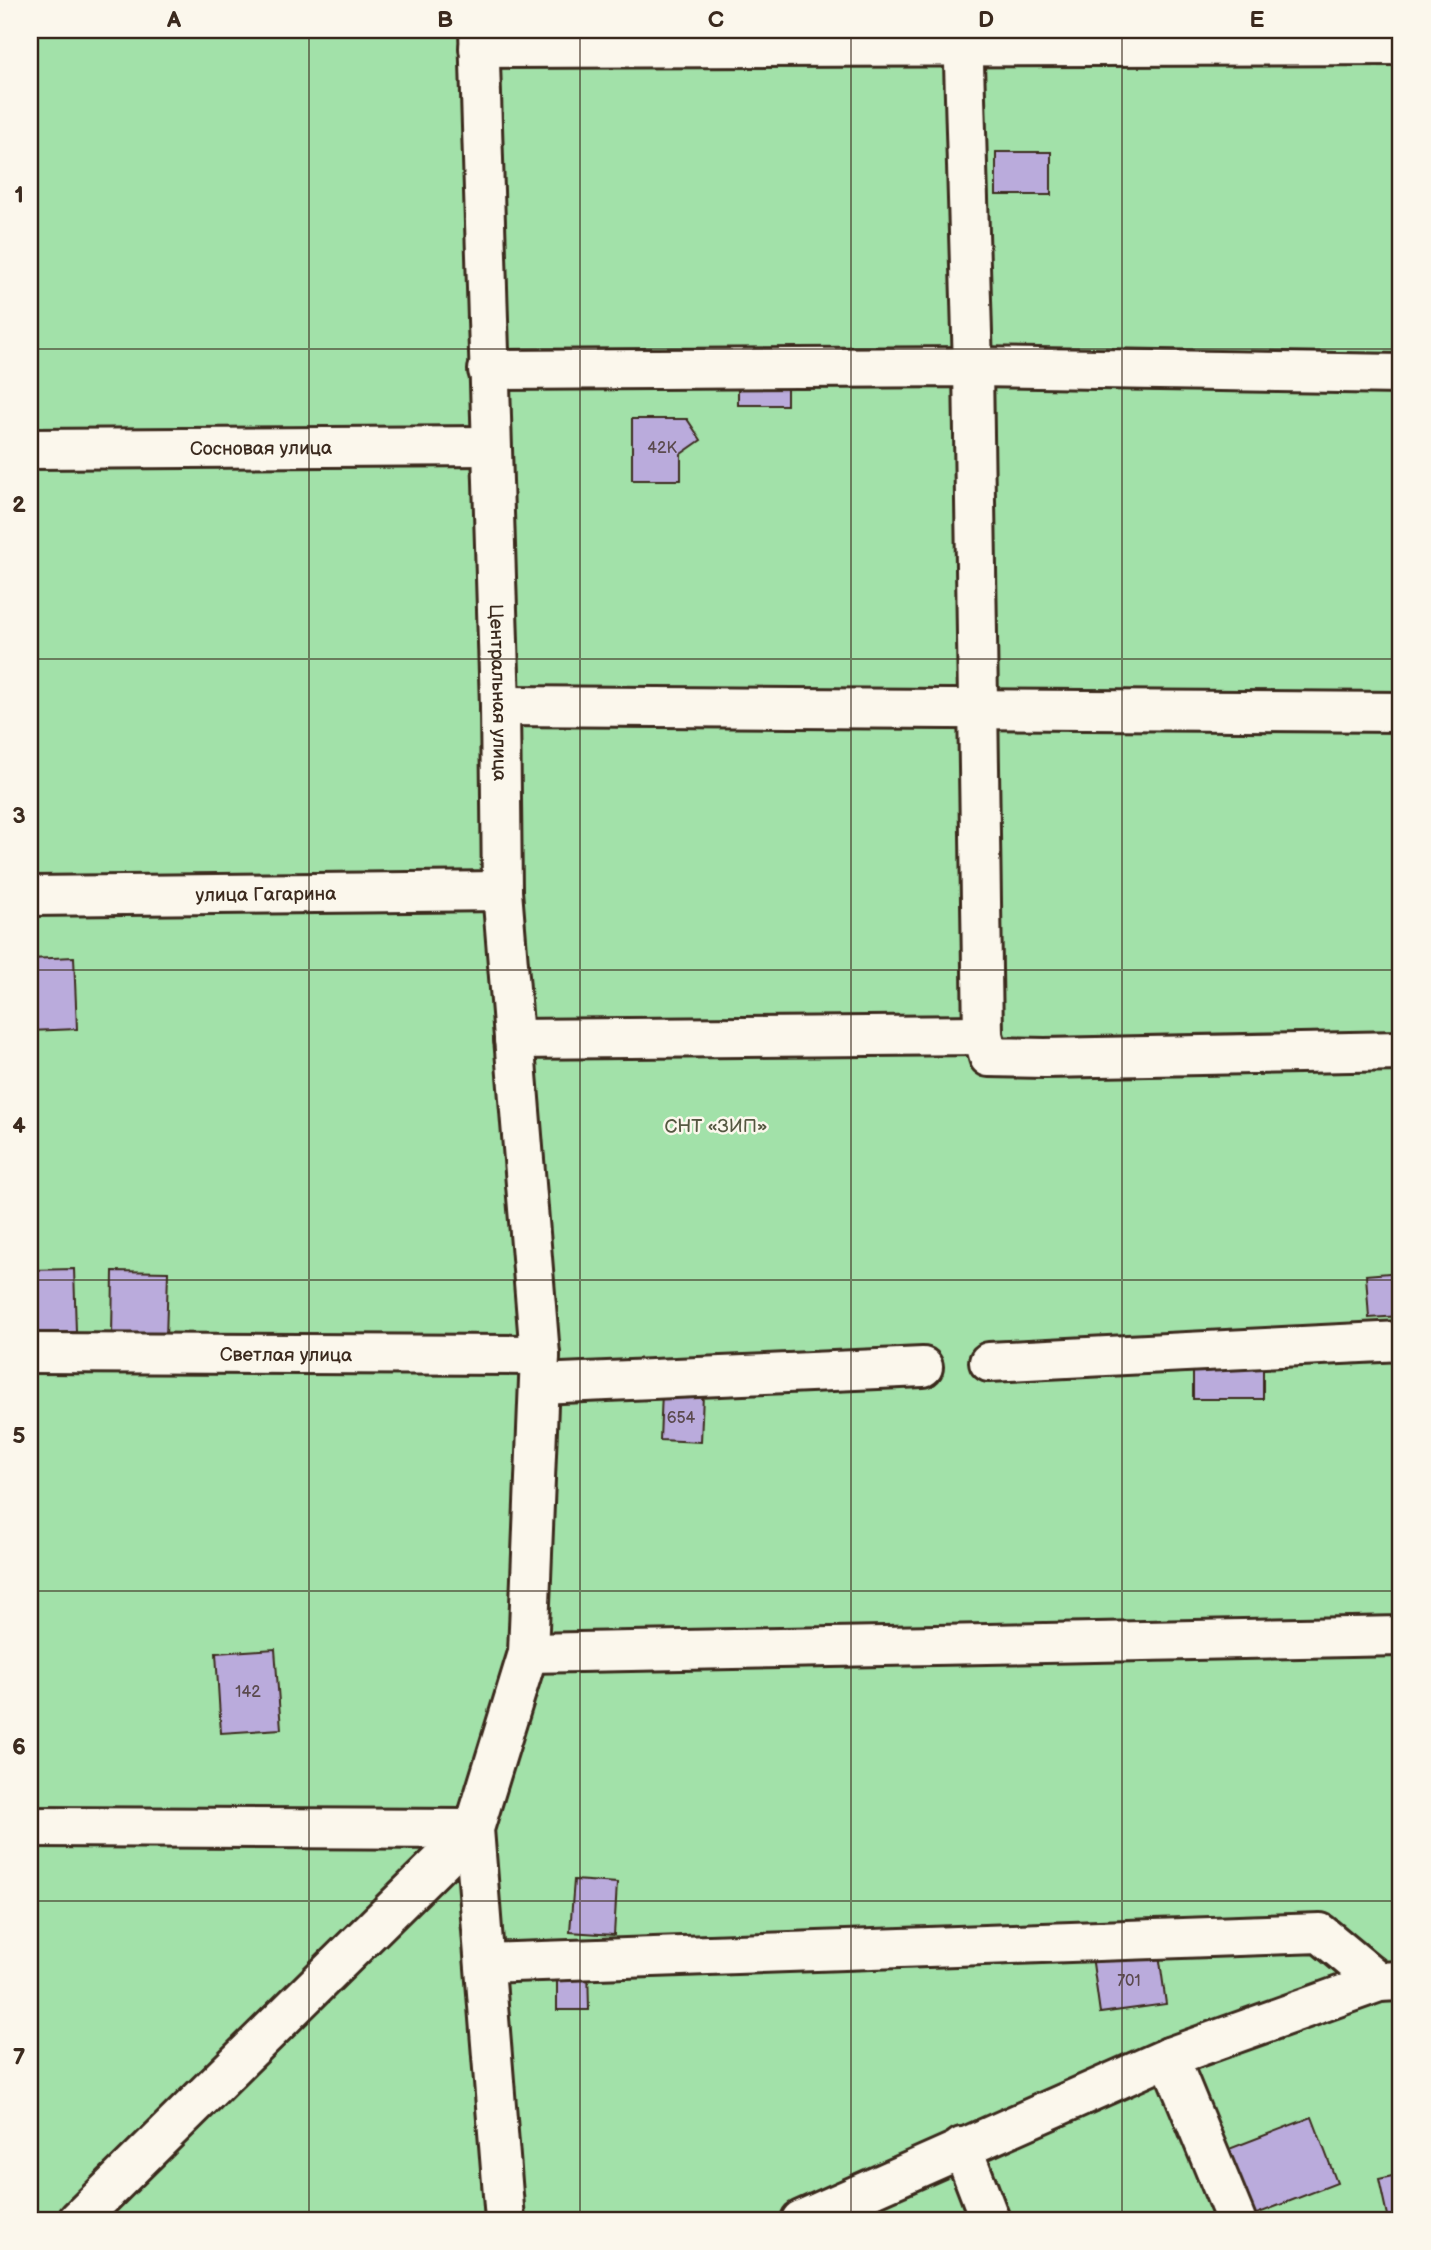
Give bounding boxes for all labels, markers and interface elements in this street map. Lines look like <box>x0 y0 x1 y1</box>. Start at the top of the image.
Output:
text: A <box>166 6 182 34</box>
text: B <box>437 6 453 34</box>
text: C <box>708 6 724 34</box>
text: D <box>978 6 994 34</box>
text: E <box>1250 6 1265 34</box>
text: 1 <box>14 181 24 209</box>
street label: Сосновая улица <box>190 437 332 461</box>
house number: 42К <box>647 439 677 458</box>
text: 2 <box>12 491 26 519</box>
street label: Центральная улица <box>484 604 511 781</box>
text: 3 <box>12 802 26 830</box>
street label: улица Гагарина <box>195 883 337 907</box>
text: 4 <box>12 1112 26 1140</box>
park label: СНТ «ЗИП» <box>664 1115 768 1138</box>
street label: Светлая улица <box>220 1344 352 1367</box>
house number: 654 <box>667 1409 696 1428</box>
text: 5 <box>12 1422 26 1450</box>
house number: 142 <box>235 1683 261 1702</box>
text: 6 <box>12 1733 26 1761</box>
house number: 701 <box>1117 1972 1141 1991</box>
text: 7 <box>13 2043 26 2071</box>

